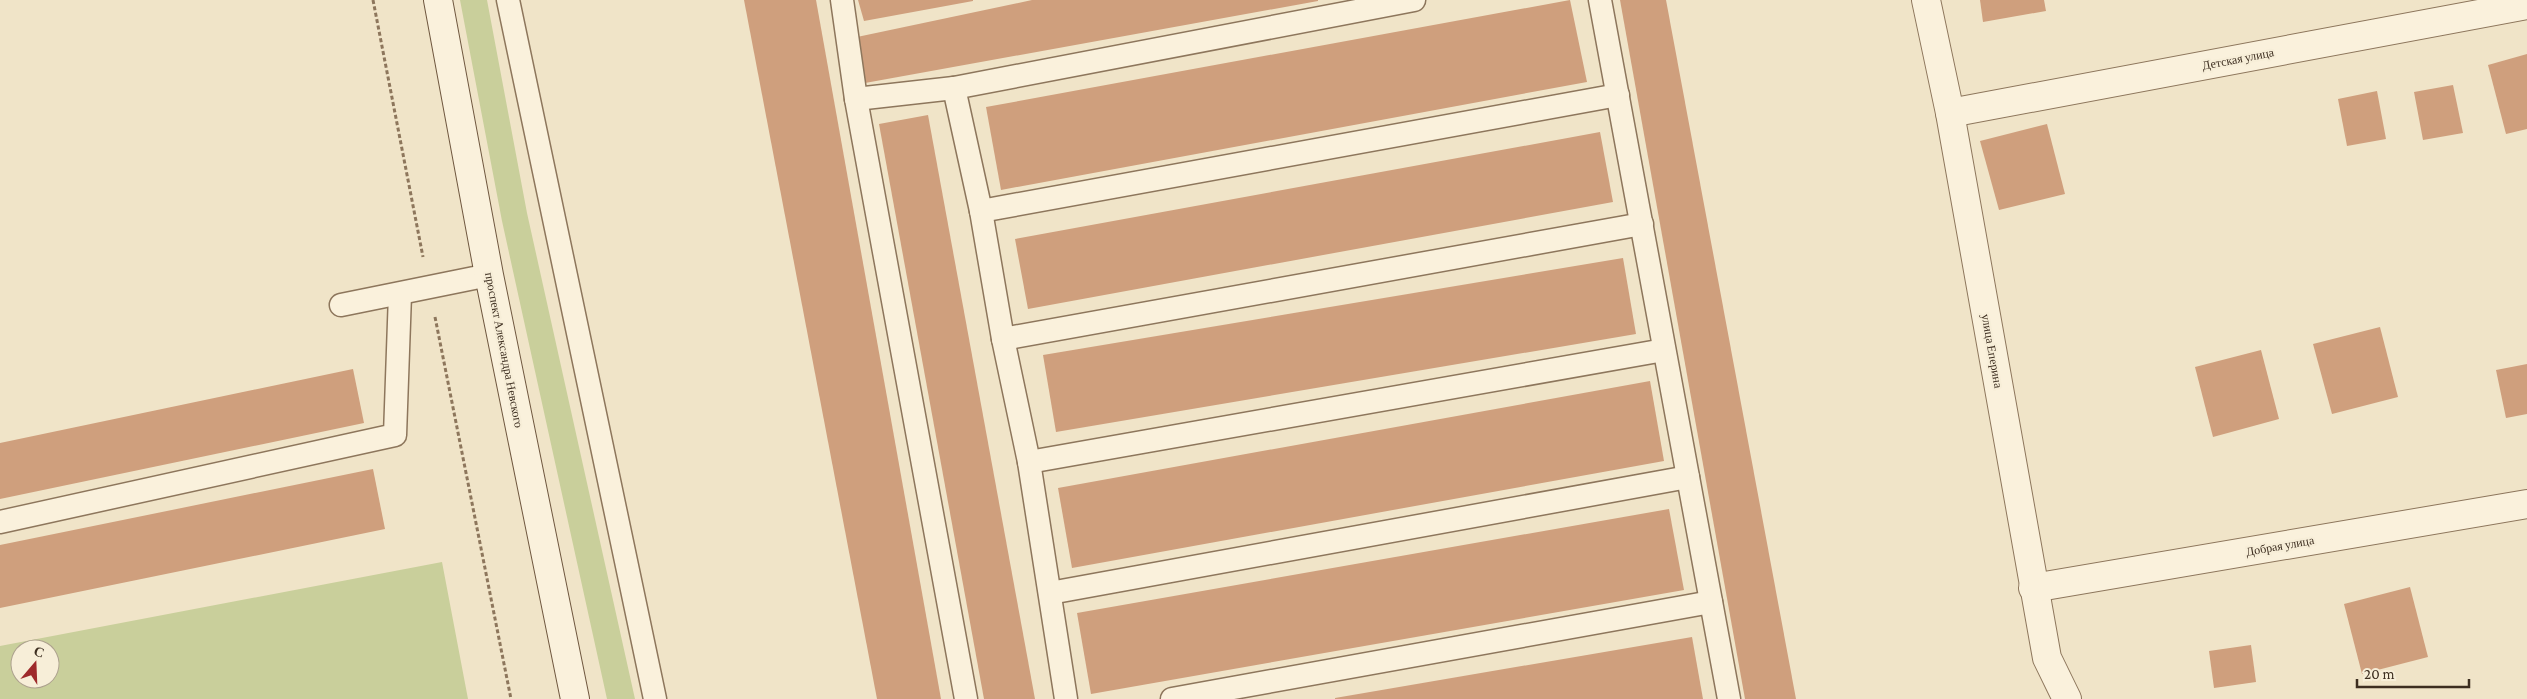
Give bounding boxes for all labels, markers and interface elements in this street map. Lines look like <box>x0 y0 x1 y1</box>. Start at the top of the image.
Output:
street label: Детская улица <box>2201 45 2276 73</box>
street label: проспект Александра Невского <box>482 271 526 429</box>
street label: улица Еперина <box>1979 313 2006 390</box>
street label: Добрая улица <box>2245 533 2316 559</box>
north arrow <box>10 639 60 689</box>
text: С <box>32 642 47 661</box>
scale bar <box>2357 656 2470 688</box>
text: 20 m <box>2364 666 2395 682</box>

